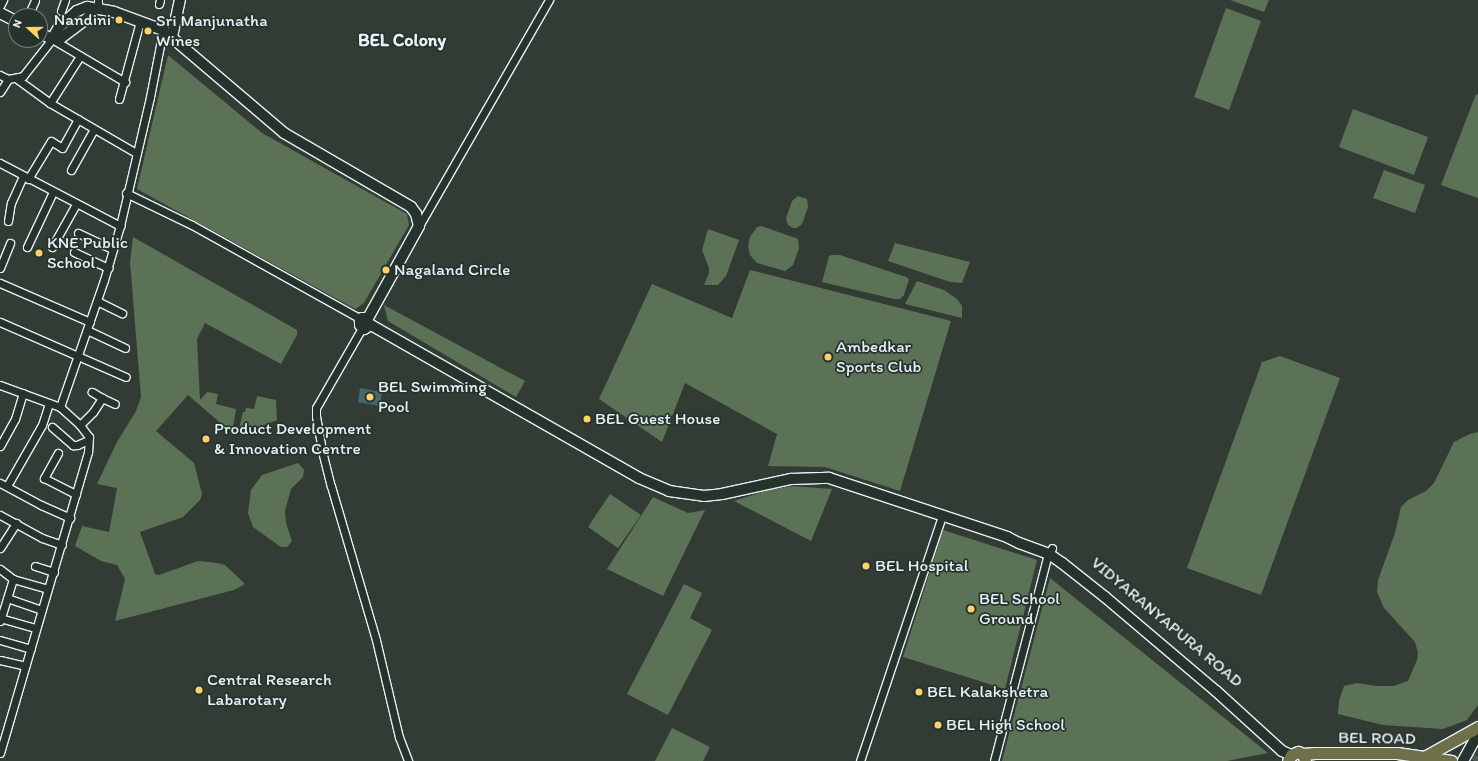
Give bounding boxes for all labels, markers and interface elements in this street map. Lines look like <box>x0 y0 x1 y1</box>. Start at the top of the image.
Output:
north arrow <box>8 8 48 48</box>
place label: Nandini <box>54 10 111 30</box>
place label: Sri Manjunatha Wines <box>156 11 268 51</box>
marker: Nandini <box>114 15 124 25</box>
text: N <box>10 18 25 30</box>
marker: Sri Manjunatha Wines <box>143 26 153 36</box>
district label: BEL Colony <box>358 29 446 51</box>
place label: KNE Public School <box>47 233 128 273</box>
marker: KNE Public School <box>34 248 44 258</box>
place label: Nagaland Circle <box>394 260 511 280</box>
marker: Nagaland Circle <box>381 265 391 275</box>
place label: Ambedkar Sports Club <box>836 337 921 377</box>
marker: Ambedkar Sports Club <box>823 352 833 362</box>
place label: BEL Swimming Pool <box>378 377 487 417</box>
marker: BEL Swimming Pool <box>365 392 375 402</box>
place label: BEL Guest House <box>595 409 720 429</box>
marker: BEL Guest House <box>582 414 592 424</box>
place label: Product Development & Innovation Centre <box>214 419 371 459</box>
marker: Product Development & Innovation Centre <box>201 434 211 444</box>
street label: VIDYARANYAPURA ROAD <box>1087 553 1247 691</box>
place label: BEL Hospital <box>875 556 969 576</box>
marker: BEL Hospital <box>860 560 872 572</box>
place label: BEL School Ground <box>979 589 1060 629</box>
marker: BEL School Ground <box>966 604 976 614</box>
place label: Central Research Labarotary <box>207 670 332 710</box>
place label: BEL Kalakshetra <box>927 682 1048 702</box>
marker: Central Research Labarotary <box>194 685 204 695</box>
marker: BEL Kalakshetra <box>914 687 924 697</box>
place label: BEL High School <box>946 715 1064 735</box>
marker: BEL High School <box>933 720 943 730</box>
street label: BEL ROAD <box>1338 727 1416 749</box>

